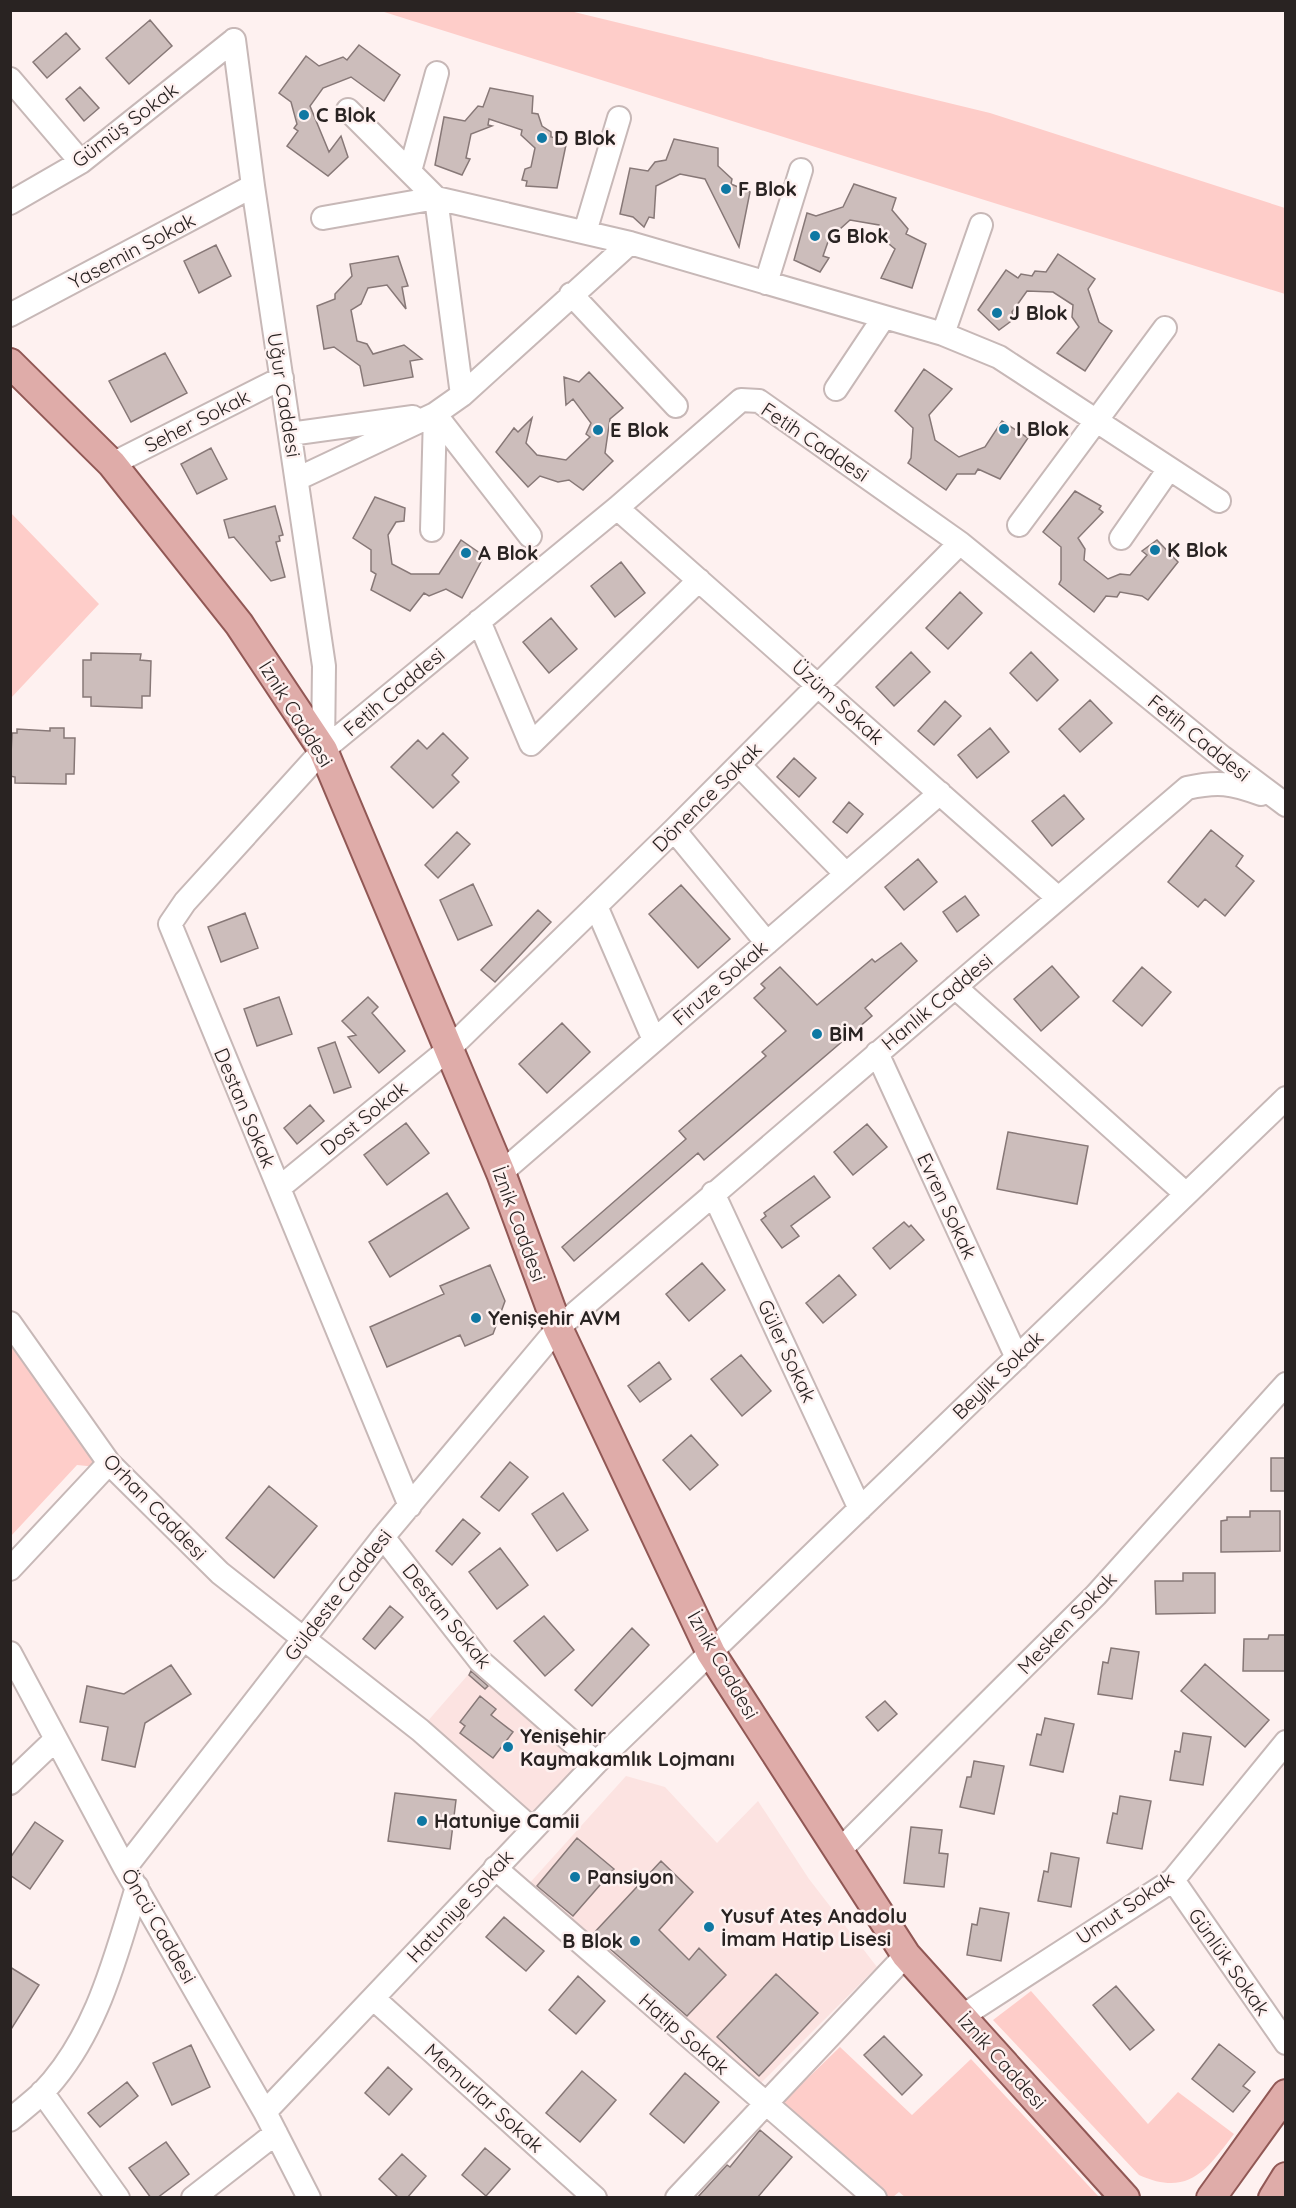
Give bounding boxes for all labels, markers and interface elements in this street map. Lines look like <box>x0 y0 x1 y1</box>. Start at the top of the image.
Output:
street label: Gümüş Sokak <box>67 77 183 173</box>
place label: C Blok <box>316 102 376 127</box>
marker: C Blok <box>297 108 311 122</box>
place label: D Blok <box>554 125 616 150</box>
marker: D Blok <box>535 131 549 145</box>
place label: F Blok <box>738 176 797 201</box>
marker: F Blok <box>719 182 733 196</box>
street label: Yasemin Sokak <box>64 207 199 294</box>
place label: G Blok <box>827 223 889 248</box>
marker: G Blok <box>808 229 822 243</box>
place label: J Blok <box>1009 300 1068 325</box>
marker: J Blok <box>990 306 1004 320</box>
street label: Uğur Caddesi <box>262 331 307 459</box>
street label: Seher Sokak <box>140 383 254 458</box>
street label: Fetih Caddesi <box>757 396 874 487</box>
place label: I Blok <box>1016 416 1069 441</box>
place label: E Blok <box>610 417 669 442</box>
marker: I Blok <box>997 422 1011 436</box>
marker: E Blok <box>591 423 605 437</box>
place label: K Blok <box>1167 537 1228 562</box>
place label: A Blok <box>478 540 538 565</box>
marker: K Blok <box>1148 543 1162 557</box>
marker: A Blok <box>459 546 473 560</box>
street label: Fetih Caddesi <box>338 642 449 741</box>
street label: Üzüm Sokak <box>787 654 890 750</box>
street label: İznik Caddesi <box>254 656 339 772</box>
street label: Fetih Caddesi <box>1143 689 1256 787</box>
street label: Dönence Sokak <box>647 737 767 857</box>
street label: Firuze Sokak <box>667 935 772 1031</box>
street label: Hanlık Caddesi <box>876 948 997 1055</box>
place label: BİM <box>829 1021 864 1046</box>
marker: BİM <box>810 1027 824 1041</box>
street label: Destan Sokak <box>209 1044 282 1172</box>
street label: Dost Sokak <box>315 1075 412 1160</box>
street label: Evren Sokak <box>912 1149 983 1263</box>
street label: İznik Caddesi <box>487 1163 552 1285</box>
street label: Güler Sokak <box>753 1295 822 1406</box>
place label: Yenişehir AVM <box>488 1305 621 1330</box>
marker: Yenişehir AVM <box>469 1311 483 1325</box>
street label: Beylik Sokak <box>947 1325 1049 1424</box>
street label: Orhan Caddesi <box>98 1448 212 1565</box>
street label: Güldeste Caddesi <box>278 1524 397 1666</box>
street label: Destan Sokak <box>397 1558 497 1673</box>
street label: Mesken Sokak <box>1012 1566 1122 1679</box>
street label: İznik Caddesi <box>682 1606 765 1723</box>
place label: Yenişehir Kaymakamlık Lojmanı <box>520 1723 735 1771</box>
marker: Yenişehir Kaymakamlık Lojmanı <box>501 1740 515 1754</box>
place label: Hatuniye Camii <box>434 1808 580 1833</box>
marker: Hatuniye Camii <box>415 1814 429 1828</box>
street label: Hatuniye Sokak <box>401 1844 518 1967</box>
street label: Öncü Caddesi <box>116 1864 202 1988</box>
place label: Pansiyon <box>587 1864 674 1889</box>
street label: Umut Sokak <box>1071 1866 1179 1950</box>
marker: Pansiyon <box>568 1870 582 1884</box>
place label: Yusuf Ateş Anadolu İmam Hatip Lisesi <box>721 1903 907 1951</box>
street label: Günlük Sokak <box>1183 1903 1276 2020</box>
marker: Yusuf Ateş Anadolu İmam Hatip Lisesi <box>702 1920 716 1934</box>
place label: B Blok <box>562 1928 623 1953</box>
marker: B Blok <box>628 1934 642 1948</box>
street label: Hatip Sokak <box>634 1987 735 2080</box>
street label: İznik Caddesi <box>953 2007 1052 2114</box>
street label: Memurlar Sokak <box>420 2038 549 2158</box>

